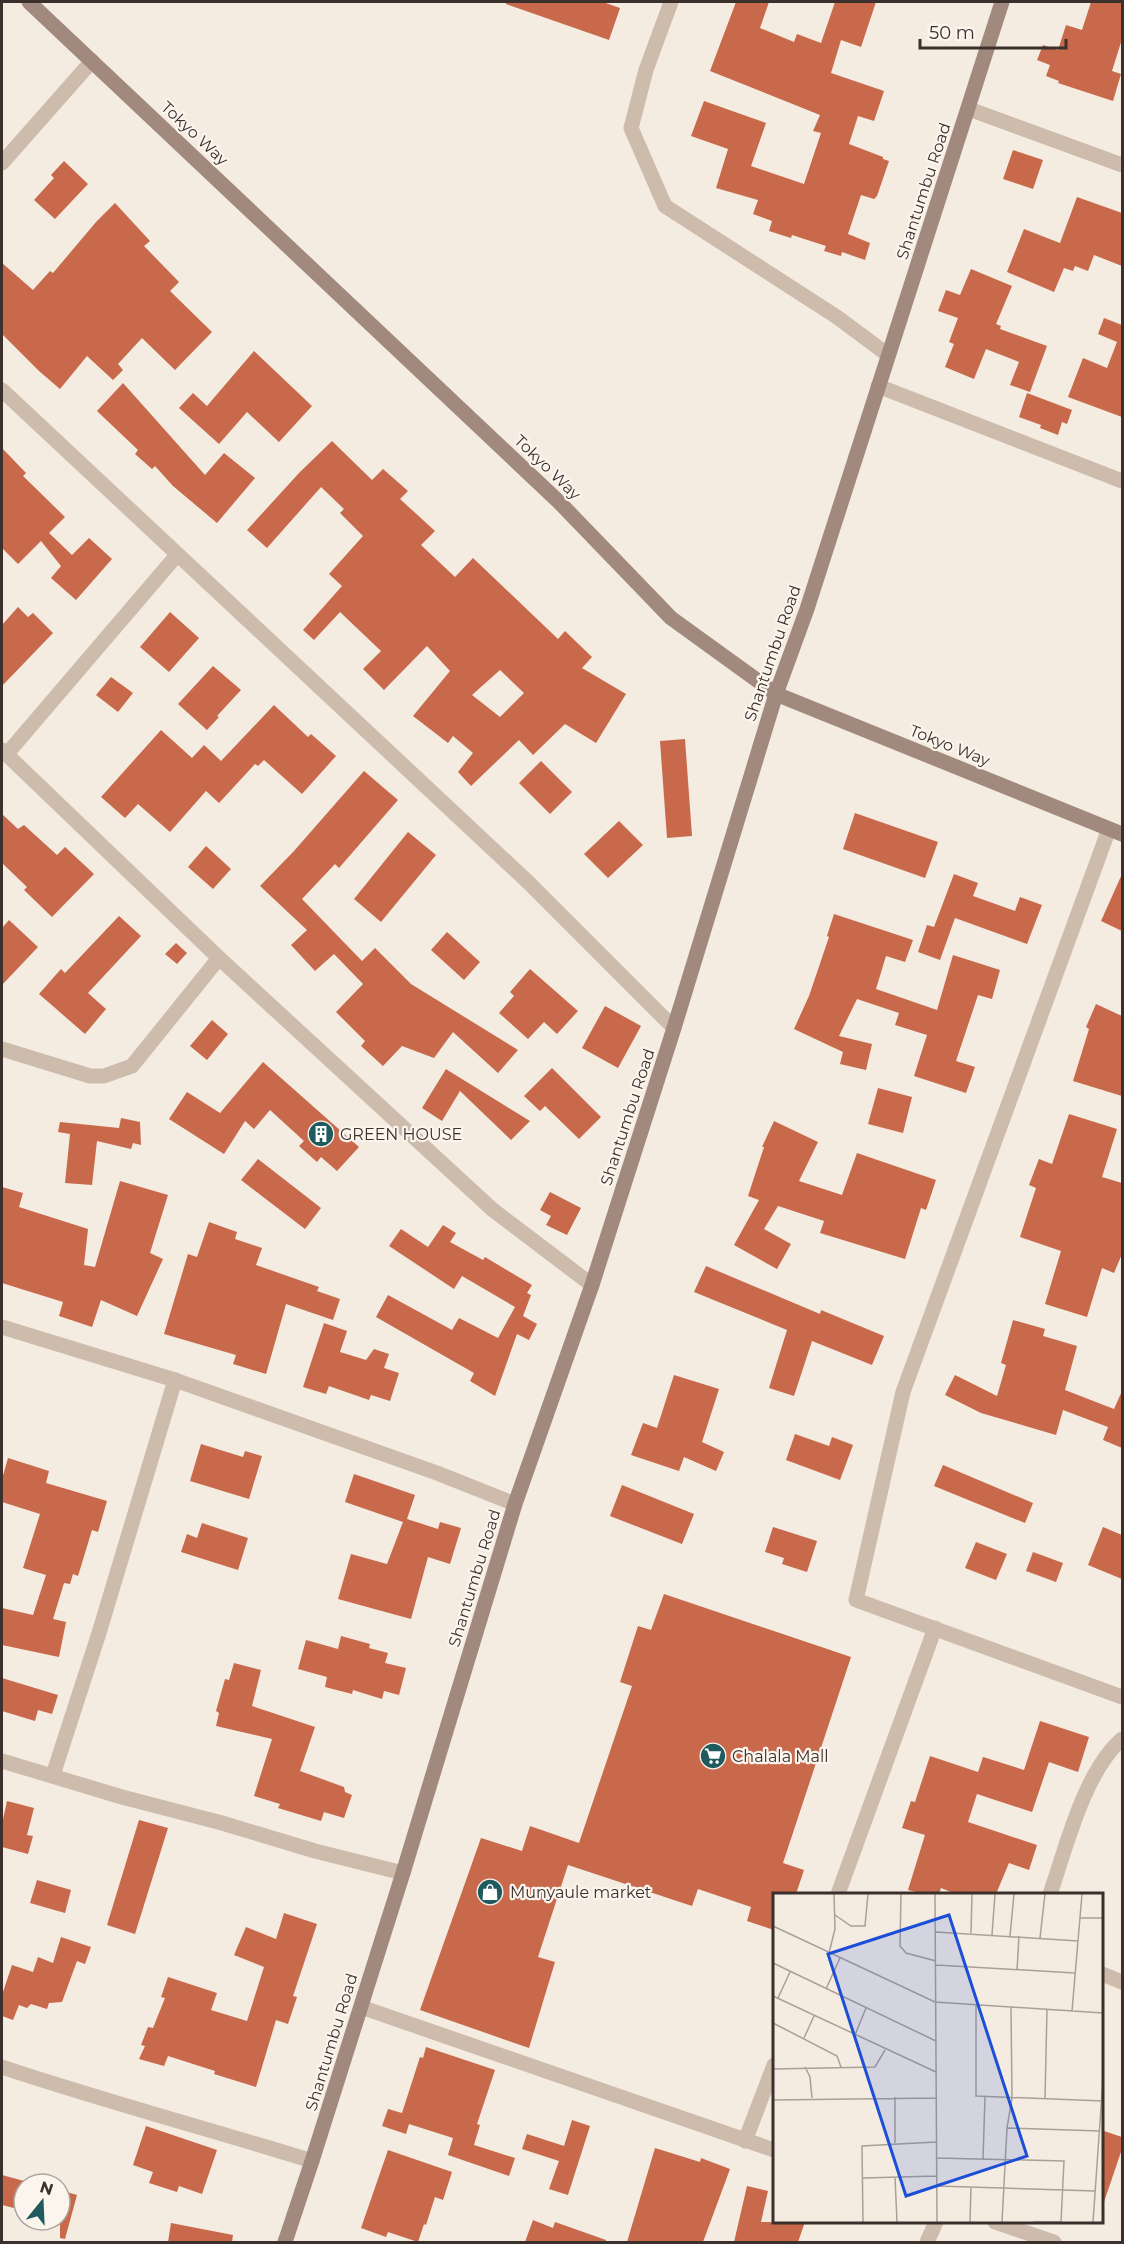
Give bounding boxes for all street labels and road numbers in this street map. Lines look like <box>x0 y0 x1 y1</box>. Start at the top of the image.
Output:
street label: Tokyo Way <box>157 97 232 169</box>
street label: Shantumbu Road <box>892 120 955 262</box>
street label: Tokyo Way <box>511 431 585 504</box>
street label: Shantumbu Road <box>740 583 805 724</box>
street label: Tokyo Way <box>907 721 993 770</box>
street label: Shantumbu Road <box>596 1046 659 1188</box>
street label: Shantumbu Road <box>445 1507 504 1649</box>
street label: Shantumbu Road <box>302 1971 361 2113</box>

